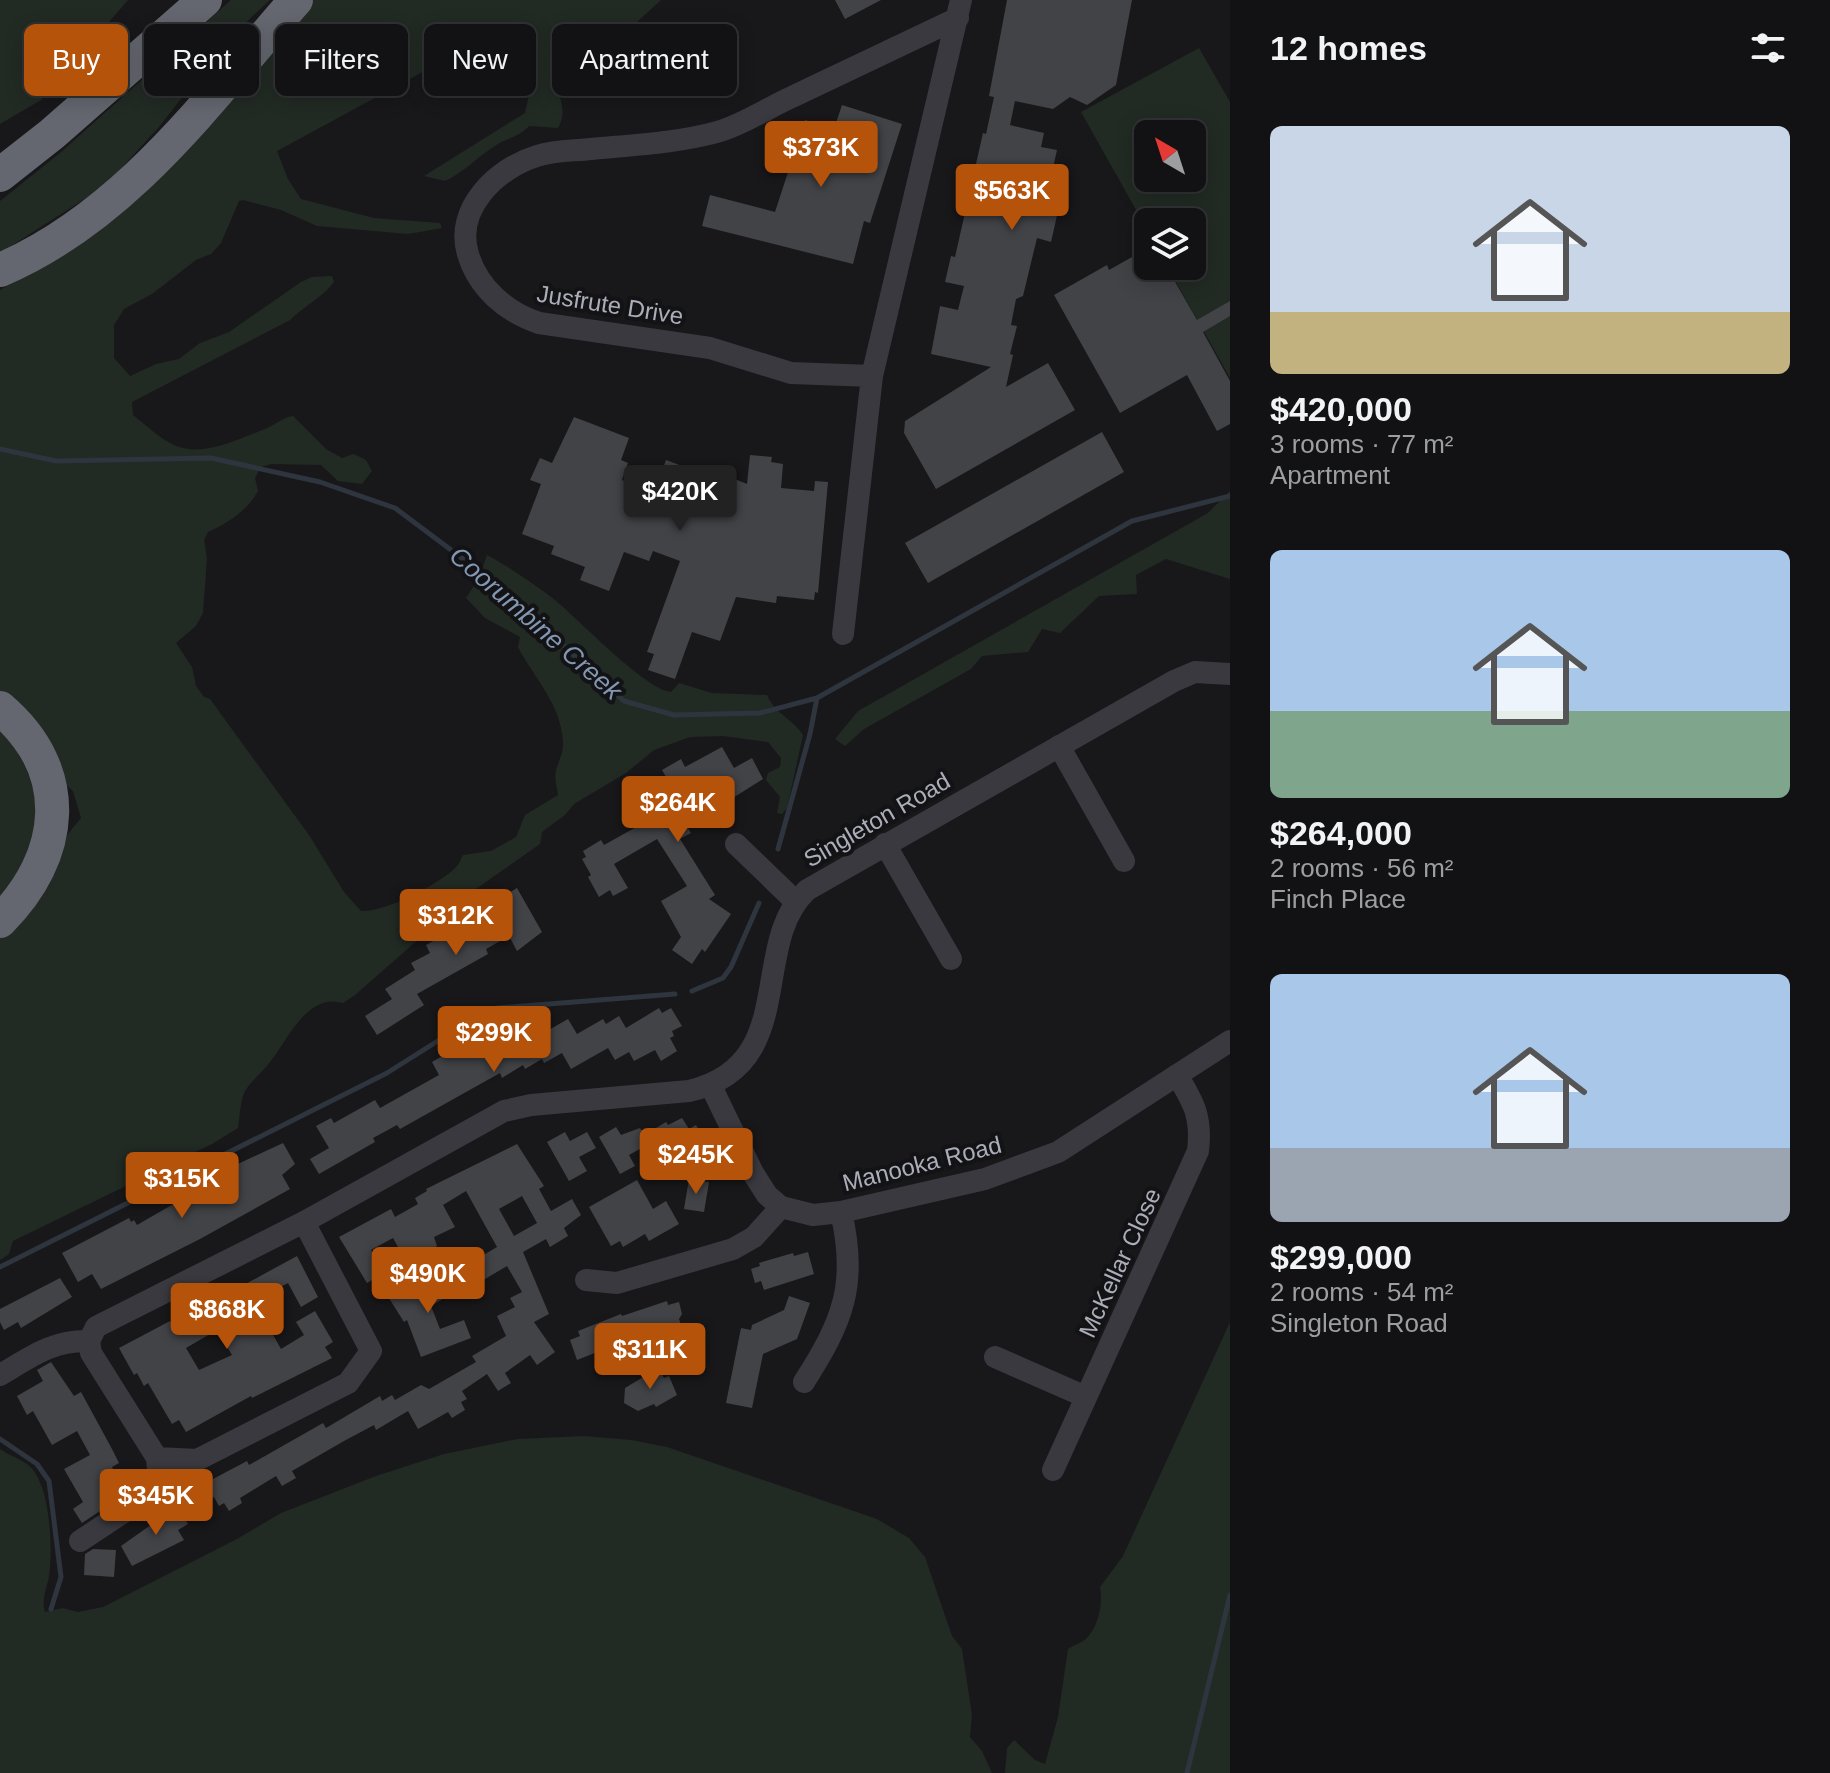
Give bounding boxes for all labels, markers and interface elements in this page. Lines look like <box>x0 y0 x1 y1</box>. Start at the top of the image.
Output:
chip: Buy <box>24 24 128 96</box>
chip: Rent <box>144 24 259 96</box>
chip: Filters <box>275 24 408 96</box>
chip: New <box>424 24 536 96</box>
chip: Apartment <box>552 24 737 96</box>
icon: filters <box>1746 26 1790 70</box>
text: 12 homes <box>1270 29 1427 67</box>
north arrow <box>1134 120 1206 192</box>
map controls <box>1134 120 1206 280</box>
pin: $373K <box>765 121 877 189</box>
text: $373K <box>783 132 859 162</box>
pin: $563K <box>956 164 1068 232</box>
text: $563K <box>974 175 1050 205</box>
icon: home <box>1458 178 1602 322</box>
button: layers <box>1134 208 1206 280</box>
street label: Jusfrute Drive <box>535 280 685 329</box>
text: $420,000 <box>1270 390 1412 428</box>
text: 3 rooms · 77 m² <box>1270 429 1454 459</box>
text: Apartment <box>1270 460 1390 490</box>
pin: $420K <box>624 465 736 533</box>
text: $420K <box>642 476 718 506</box>
water label: Coorumbine Creek <box>444 540 630 707</box>
icon: home <box>1458 602 1602 746</box>
street label: Singleton Road <box>799 767 955 872</box>
pin: $264K <box>622 776 734 844</box>
text: $264K <box>640 787 716 817</box>
text: $264,000 <box>1270 814 1412 852</box>
text: 2 rooms · 56 m² <box>1270 853 1454 883</box>
text: Finch Place <box>1270 884 1406 914</box>
pin: $312K <box>400 889 512 957</box>
text: $312K <box>418 900 494 930</box>
pin: $299K <box>438 1006 550 1074</box>
text: $299K <box>456 1017 532 1047</box>
icon: home <box>1458 1026 1602 1170</box>
pin: $245K <box>640 1128 752 1196</box>
street label: Manooka Road <box>840 1131 1004 1196</box>
text: $245K <box>658 1139 734 1169</box>
pin: $315K <box>126 1152 238 1220</box>
text: $315K <box>144 1163 220 1193</box>
street label: McKellar Close <box>1073 1184 1166 1342</box>
text: $299,000 <box>1270 1238 1412 1276</box>
pin: $490K <box>372 1247 484 1315</box>
text: $490K <box>390 1258 466 1288</box>
text: 2 rooms · 54 m² <box>1270 1277 1454 1307</box>
pin: $868K <box>171 1283 283 1351</box>
text: $868K <box>189 1294 265 1324</box>
text: Singleton Road <box>1270 1308 1448 1338</box>
pin: $311K <box>594 1323 706 1391</box>
text: $311K <box>612 1334 688 1364</box>
pin: $345K <box>100 1469 212 1537</box>
text: $345K <box>118 1480 194 1510</box>

